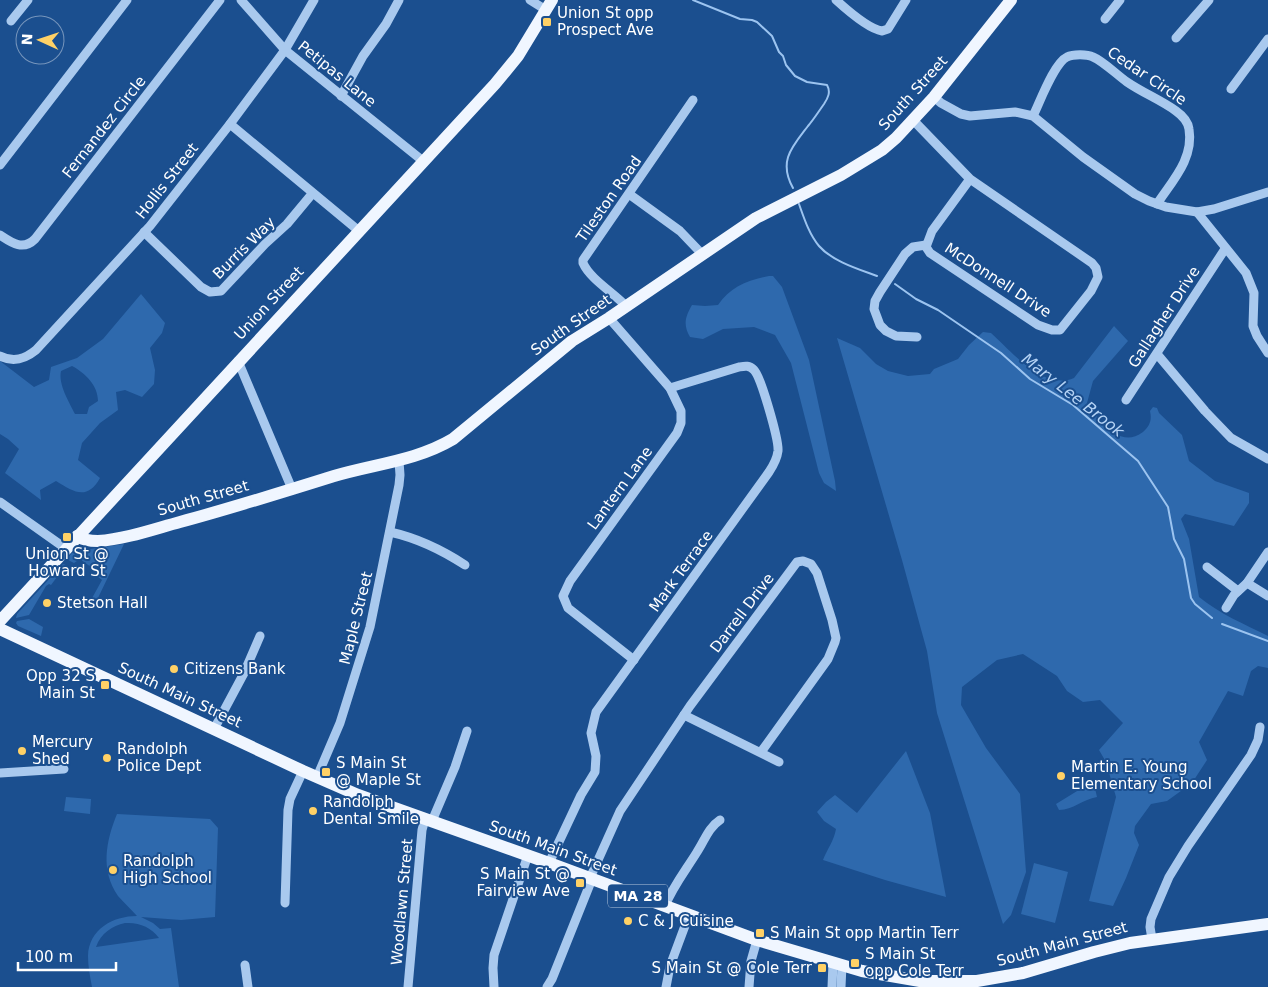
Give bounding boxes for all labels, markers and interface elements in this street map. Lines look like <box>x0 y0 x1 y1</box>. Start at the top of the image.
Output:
place label: Union St opp Prospect Ave <box>557 4 654 39</box>
north arrow <box>15 15 65 65</box>
marker: Union St opp Prospect Ave <box>541 16 553 28</box>
text: N <box>19 33 35 46</box>
street label: Petipas Lane <box>294 37 380 111</box>
street label: Cedar Circle <box>1104 43 1190 109</box>
street label: South Street <box>875 52 951 134</box>
street label: Fernandez Circle <box>59 72 149 182</box>
street label: Hollis Street <box>132 139 202 222</box>
street label: Tileston Road <box>572 152 645 246</box>
street label: Burris Way <box>209 213 279 283</box>
street label: McDonnell Drive <box>941 239 1055 321</box>
street label: Union Street <box>230 263 308 343</box>
street label: Gallagher Drive <box>1124 263 1204 371</box>
street label: South Street <box>527 291 615 359</box>
water label: Mary Lee Brook <box>1018 349 1129 441</box>
street label: Lantern Lane <box>584 443 656 533</box>
street label: South Street <box>155 476 251 520</box>
street label: Mark Terrace <box>645 527 717 615</box>
marker: Union St @ Howard St <box>61 531 73 543</box>
place label: Union St @ Howard St <box>25 545 109 580</box>
street label: Maple Street <box>336 569 376 666</box>
street label: Darrell Drive <box>706 570 778 656</box>
place label: Stetson Hall <box>57 594 148 612</box>
marker: Stetson Hall <box>41 597 53 609</box>
street label: South Main Street <box>115 658 245 732</box>
place label: Citizens Bank <box>184 660 286 678</box>
marker: Citizens Bank <box>168 663 180 675</box>
place label: Opp 32 S Main St <box>26 667 95 702</box>
marker: Opp 32 S Main St <box>99 679 111 691</box>
place label: Mercury Shed <box>32 733 93 768</box>
place label: Randolph Police Dept <box>117 740 202 775</box>
marker: Mercury Shed <box>16 745 28 757</box>
marker: Randolph Police Dept <box>101 752 113 764</box>
place label: S Main St @ Maple St <box>336 754 421 789</box>
place label: Martin E. Young Elementary School <box>1071 758 1212 793</box>
marker: S Main St @ Maple St <box>320 766 332 778</box>
marker: Martin E. Young Elementary School <box>1055 770 1067 782</box>
place label: Randolph Dental Smile <box>323 793 419 828</box>
marker: Randolph Dental Smile <box>307 805 319 817</box>
street label: South Main Street <box>487 817 619 879</box>
street label: Woodlawn Street <box>387 838 417 966</box>
place label: Randolph High School <box>123 852 212 887</box>
marker: Randolph High School <box>107 864 119 876</box>
place label: S Main St @ Fairview Ave <box>476 865 570 900</box>
marker: S Main St @ Fairview Ave <box>574 877 586 889</box>
road number: MA 28 <box>608 884 668 908</box>
place label: C & J Cuisine <box>638 912 734 930</box>
marker: C & J Cuisine <box>622 915 634 927</box>
street label: South Main Street <box>995 918 1129 970</box>
place label: S Main St opp Martin Terr <box>770 924 959 942</box>
marker: S Main St opp Martin Terr <box>754 927 766 939</box>
scale bar <box>18 940 115 972</box>
place label: S Main St opp Cole Terr <box>865 945 965 980</box>
text: 100 m <box>25 948 73 966</box>
marker: S Main St opp Cole Terr <box>849 957 861 969</box>
place label: S Main St @ Cole Terr <box>651 959 813 977</box>
marker: S Main St @ Cole Terr <box>816 962 828 974</box>

